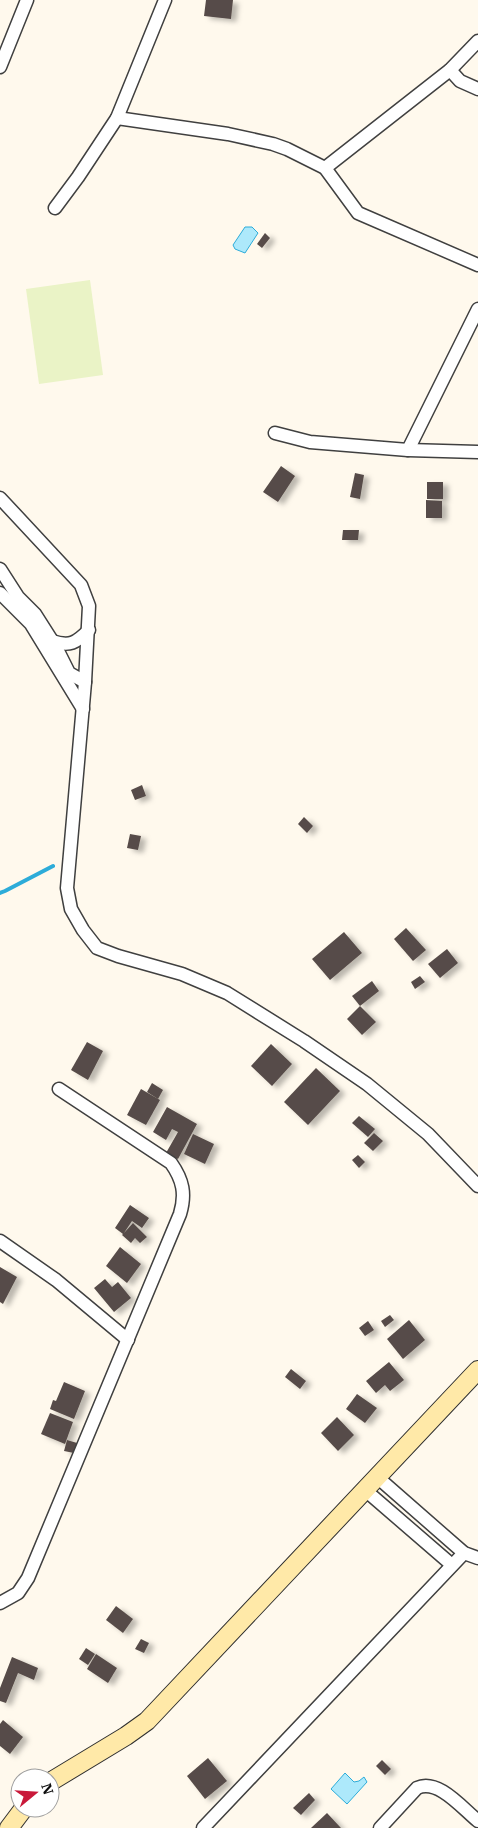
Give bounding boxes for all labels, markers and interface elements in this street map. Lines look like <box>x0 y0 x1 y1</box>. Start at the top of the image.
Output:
north arrow <box>10 1768 60 1818</box>
text: N <box>37 1781 58 1797</box>

